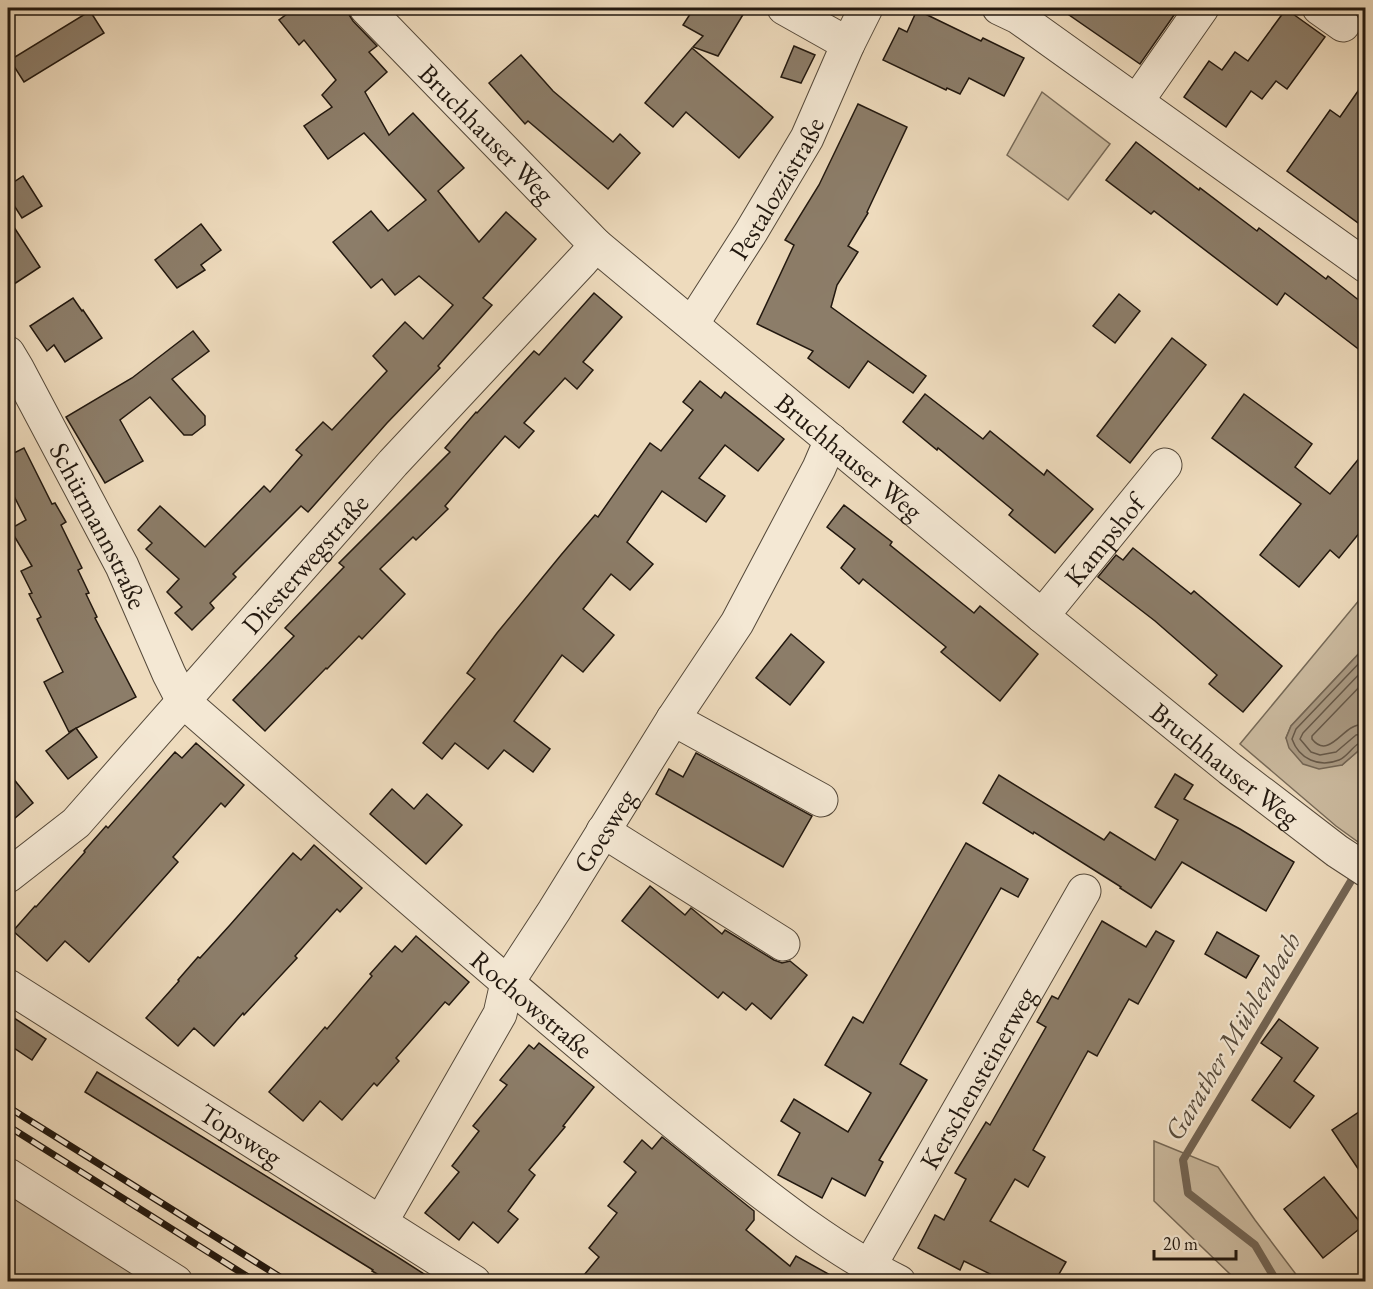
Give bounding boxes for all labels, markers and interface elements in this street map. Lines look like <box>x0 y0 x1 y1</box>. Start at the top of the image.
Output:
street label: Bruchhauser Weg <box>412 56 563 210</box>
street label: Pestalozzistraße <box>721 112 831 266</box>
street label: Bruchhauser Weg <box>769 385 930 527</box>
street label: Schürmannstraße <box>42 436 156 614</box>
street label: Kampshof <box>1056 484 1154 593</box>
street label: Diesterwegstraße <box>233 486 376 641</box>
street label: Bruchhauser Weg <box>1144 694 1307 834</box>
street label: Goesweg <box>565 782 643 879</box>
water label: Garather Mühlenbach <box>1155 925 1309 1147</box>
street label: Rochowstraße <box>464 942 601 1066</box>
street label: Kerschensteinerweg <box>911 980 1043 1175</box>
street label: Topsweg <box>193 1095 289 1173</box>
scale bar <box>1154 1223 1236 1261</box>
text: 20 m <box>1163 1232 1198 1255</box>

